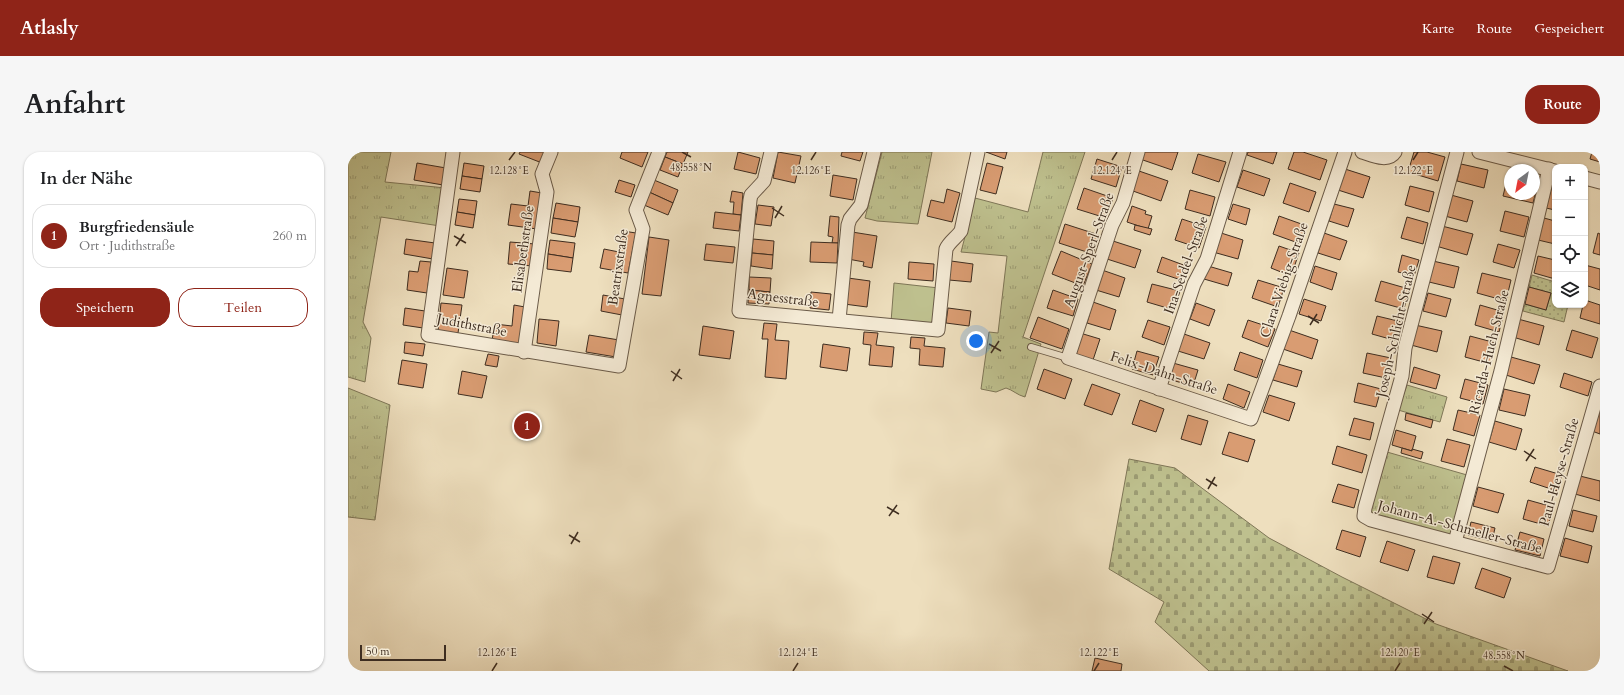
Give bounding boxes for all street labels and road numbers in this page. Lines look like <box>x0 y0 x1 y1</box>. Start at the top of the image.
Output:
street label: August-Sperl-Straße <box>1059 190 1119 310</box>
street label: Elisabethstraße <box>507 204 539 294</box>
street label: Ina-Seidel-Straße <box>1159 213 1213 317</box>
street label: Clara-Viebig-Straße <box>1255 220 1313 340</box>
street label: Beatrixstraße <box>603 227 633 307</box>
street label: Joseph-Schlicht-Straße <box>1371 263 1420 401</box>
street label: Agnesstraße <box>746 284 820 312</box>
street label: Ricarda-Huch-Straße <box>1464 288 1514 416</box>
street label: Judithstraße <box>433 309 509 341</box>
street label: Felix-Dahn-Straße <box>1108 347 1220 399</box>
street label: Paul-Heyse-Straße <box>1534 416 1584 528</box>
street label: Johann-A.-Schmeller-Straße <box>1374 495 1544 558</box>

